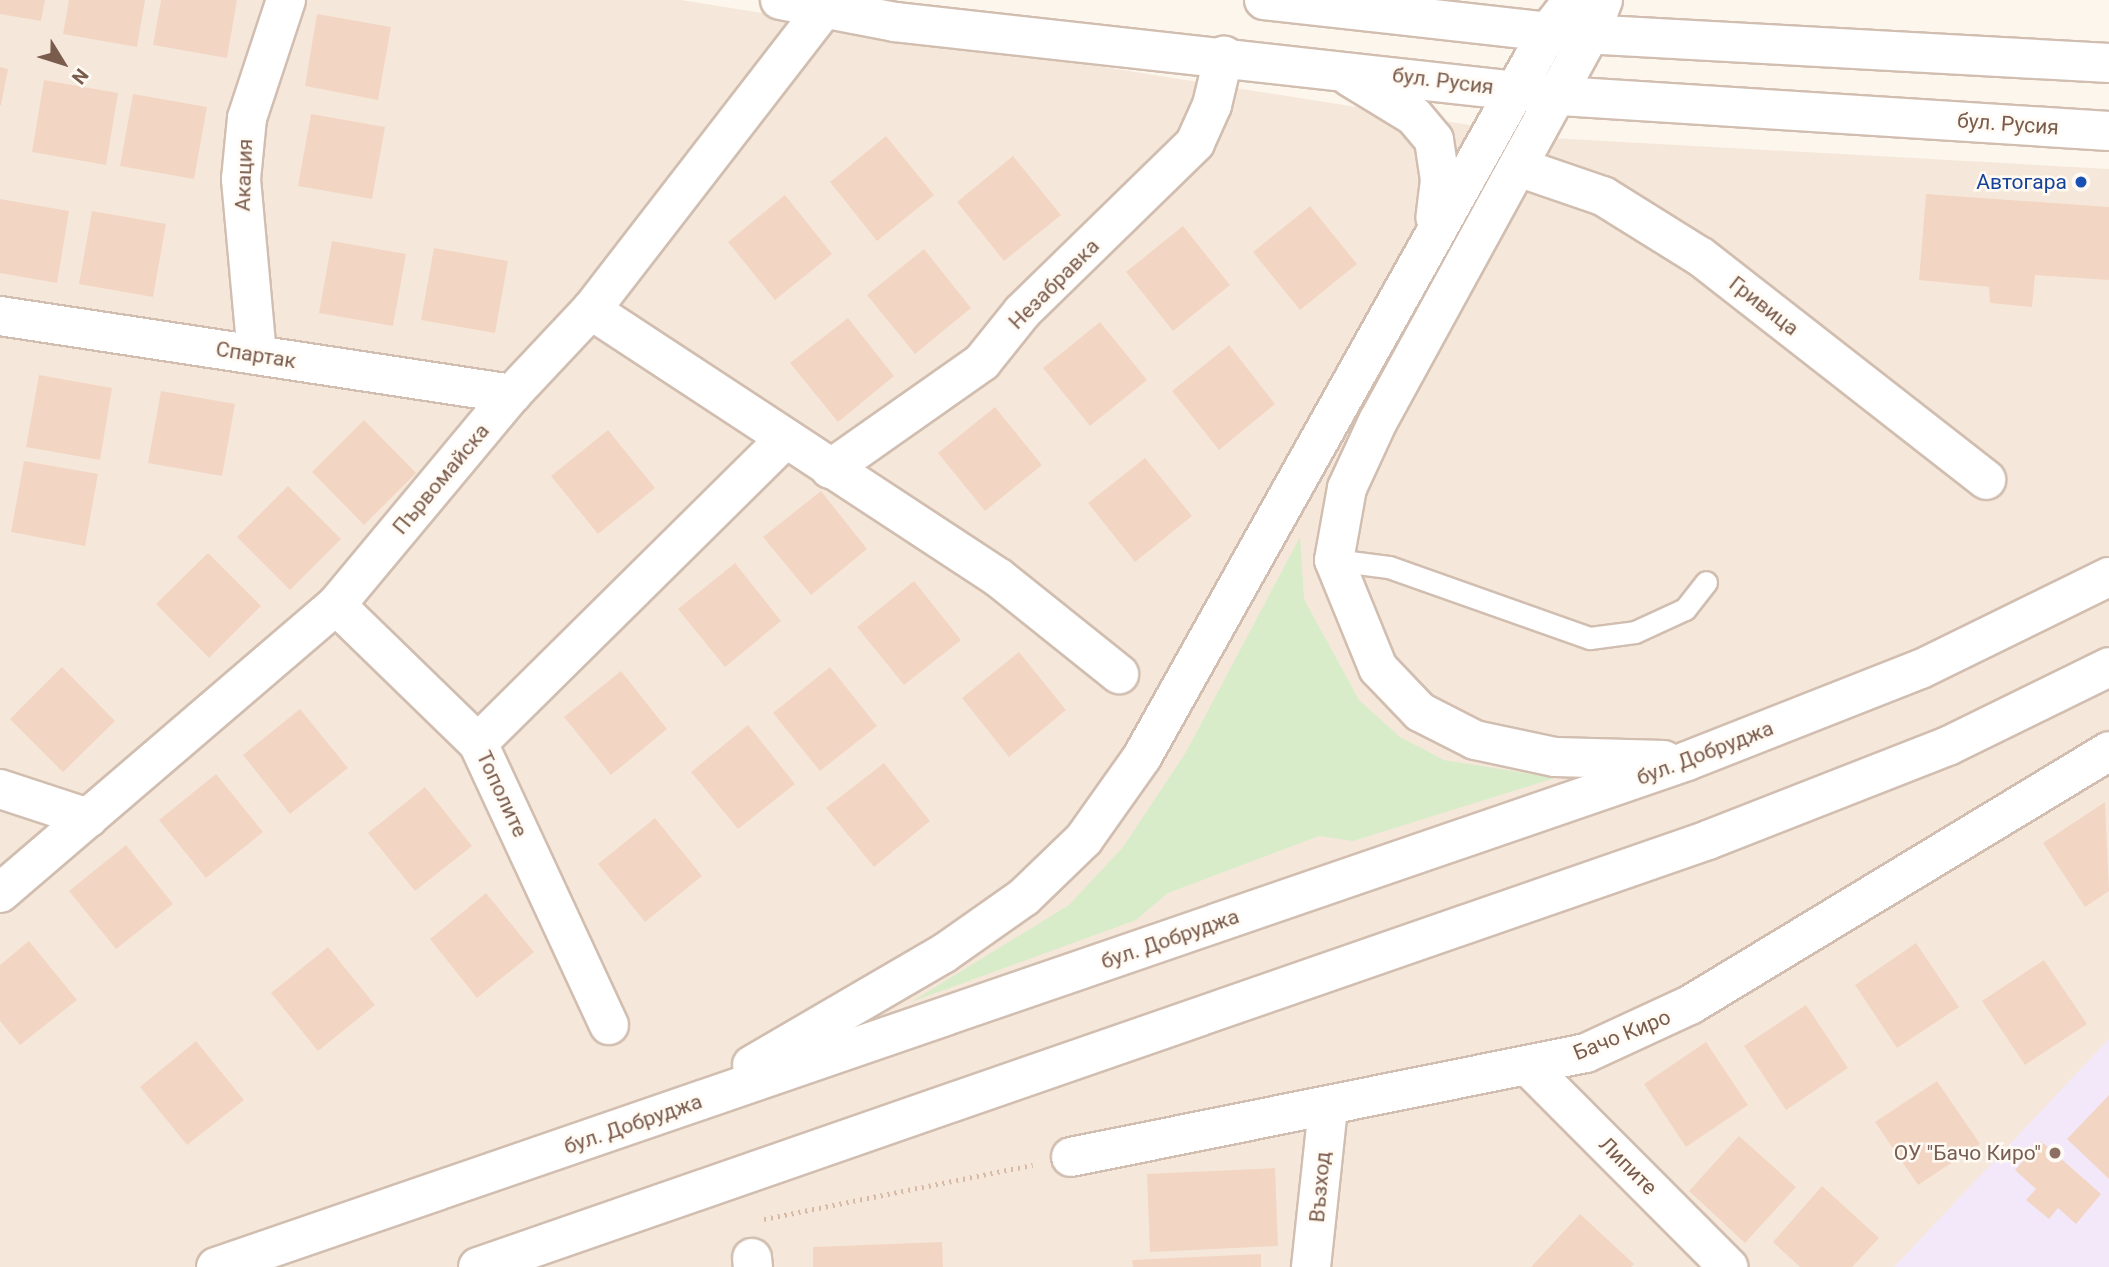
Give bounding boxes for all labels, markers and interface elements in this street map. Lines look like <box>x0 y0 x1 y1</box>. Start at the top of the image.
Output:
north arrow <box>28 28 98 98</box>
street label: бул. Русия <box>1391 62 1495 100</box>
text: N <box>67 64 93 89</box>
street label: бул. Русия <box>1956 108 2060 140</box>
street label: Акация <box>230 138 258 212</box>
place label: Aвтогара <box>1976 169 2067 195</box>
marker: Aвтогара <box>2073 174 2089 190</box>
street label: Незабравка <box>1003 233 1105 335</box>
street label: Гривица <box>1724 271 1804 341</box>
street label: Спартак <box>214 336 298 374</box>
street label: Първомайска <box>387 419 495 539</box>
street label: бул. Добруджа <box>1633 715 1777 791</box>
street label: Тополите <box>471 747 533 841</box>
street label: бул. Добруджа <box>1098 904 1242 974</box>
street label: Бачо Киро <box>1570 1004 1674 1066</box>
street label: бул. Добруджа <box>561 1089 705 1159</box>
street label: Липите <box>1594 1132 1662 1200</box>
place label: ОУ "Бачо Киро" <box>1894 1140 2041 1166</box>
marker: ОУ "Бачо Киро" <box>2047 1145 2063 1161</box>
street label: Възход <box>1304 1151 1336 1223</box>

